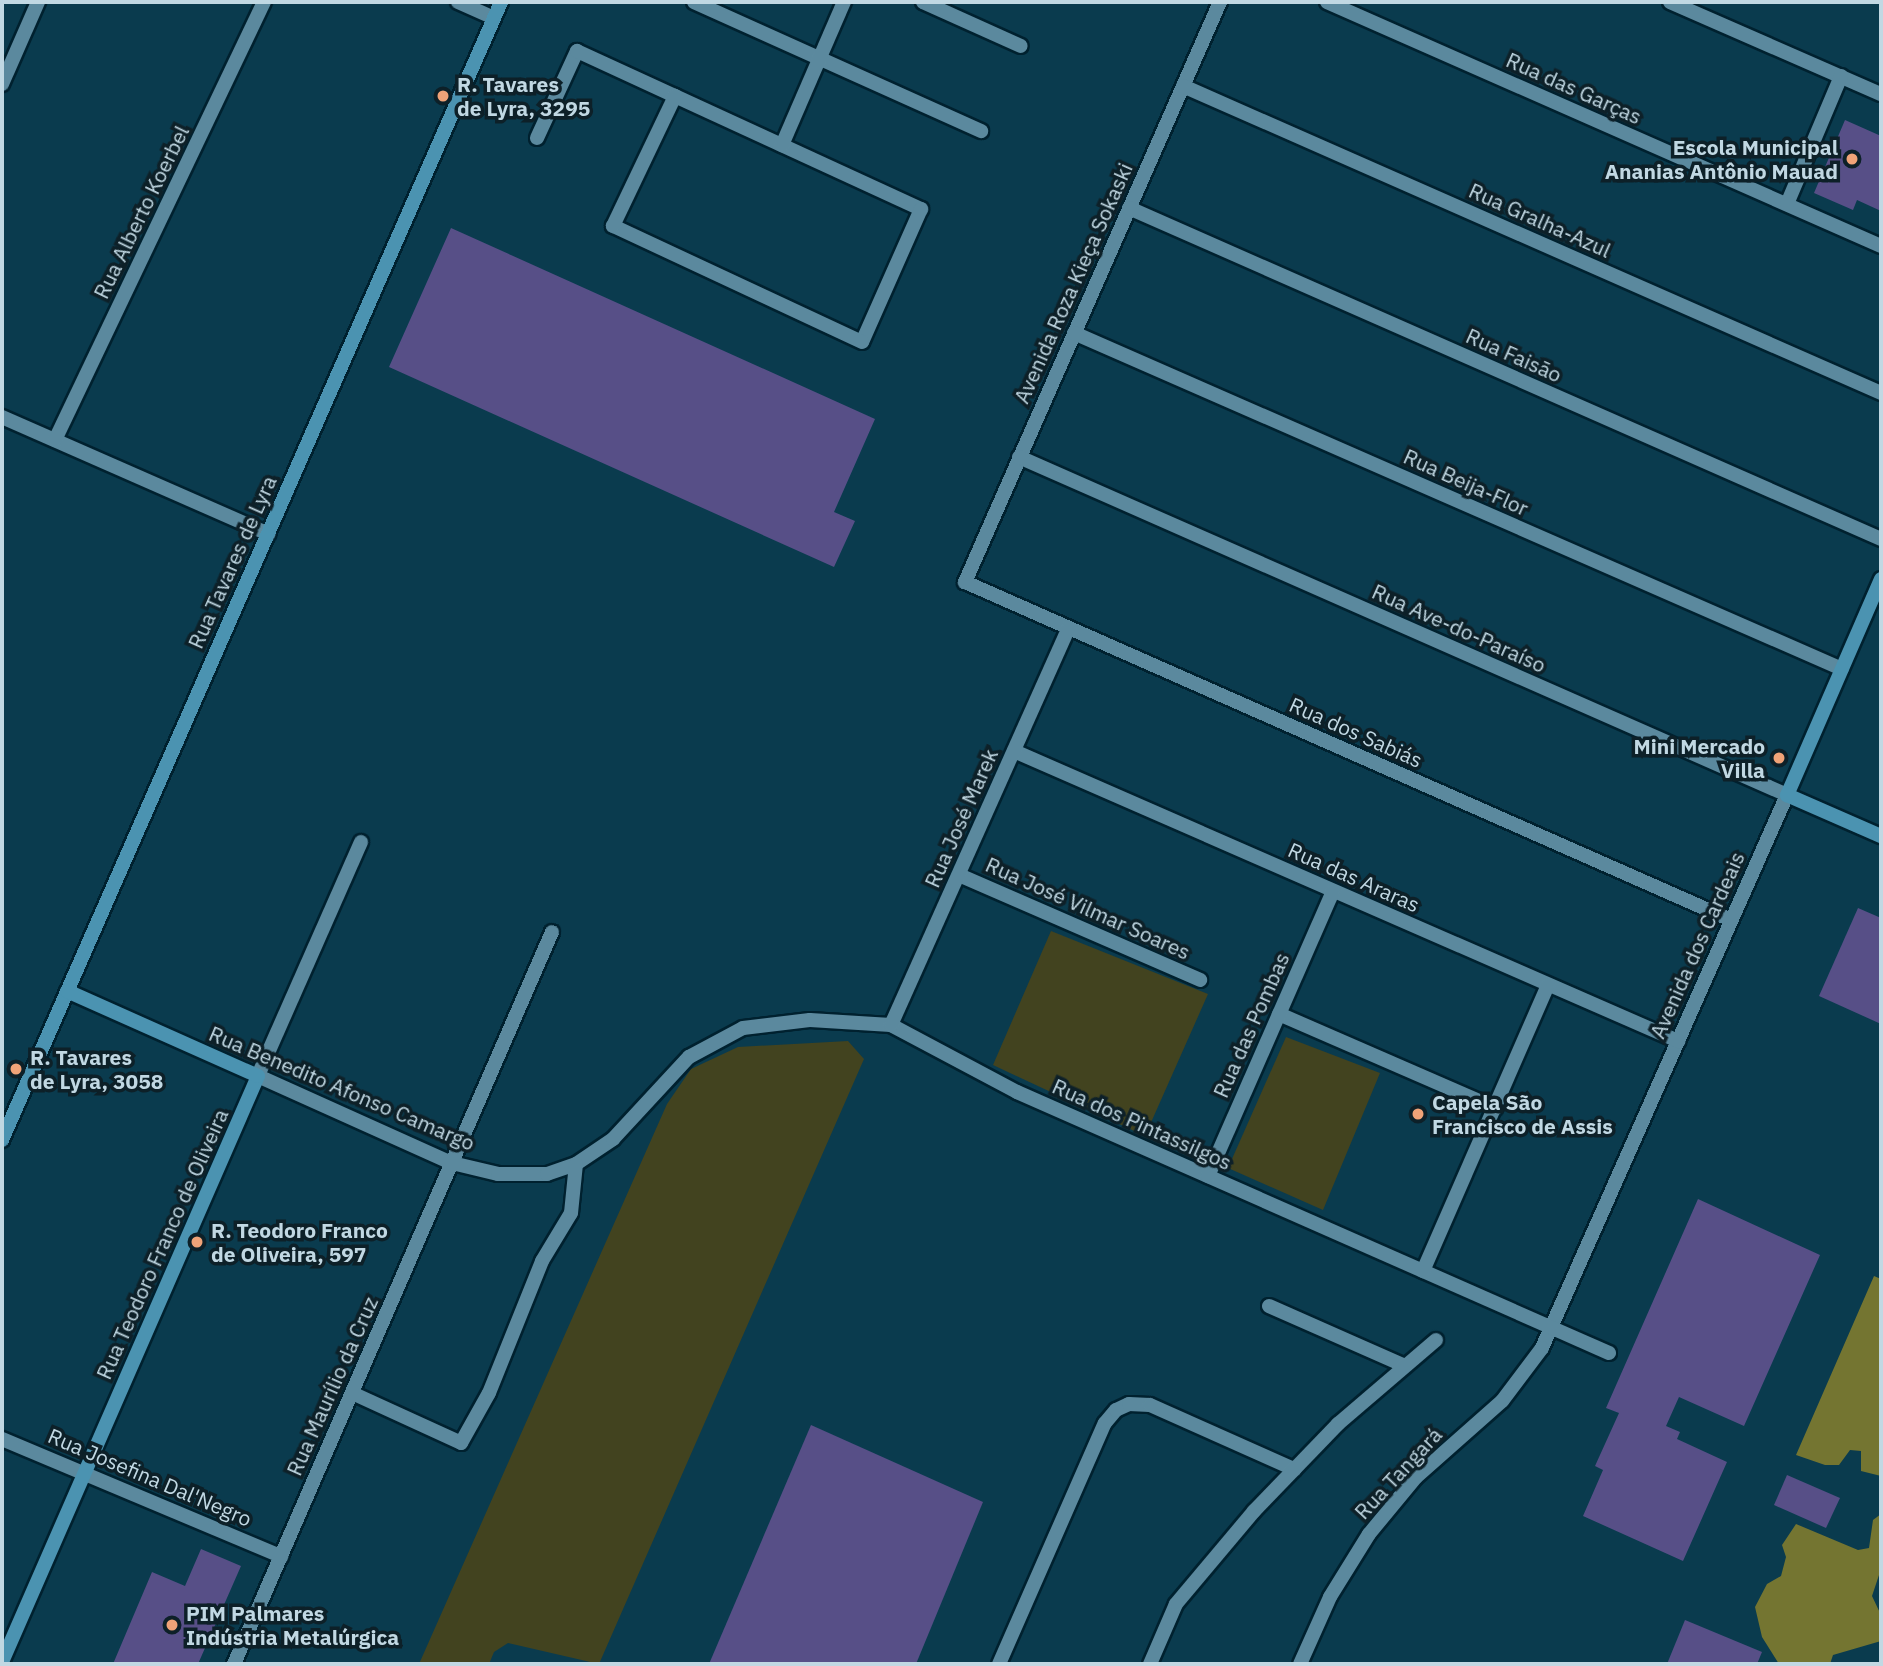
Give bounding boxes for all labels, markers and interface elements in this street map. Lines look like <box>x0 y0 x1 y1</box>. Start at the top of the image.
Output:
street label: Rua das Garças <box>1502 47 1646 129</box>
place label: R. Tavares de Lyra, 3295 <box>457 71 590 121</box>
marker: R. Tavares de Lyra, 3295 <box>435 88 451 104</box>
street label: Rua Alberto Koerbel <box>88 121 194 303</box>
place label: Escola Municipal Ananias Antônio Mauad <box>1605 134 1838 184</box>
marker: Escola Municipal Ananias Antônio Mauad <box>1844 151 1860 167</box>
street label: Avenida Roza Kieça Sokaski <box>1009 159 1137 407</box>
street label: Rua Gralha-Azul <box>1465 177 1615 263</box>
street label: Rua Faisão <box>1462 323 1566 387</box>
street label: Rua Beija-Flor <box>1400 443 1532 521</box>
street label: Rua Tavares de Lyra <box>183 472 281 652</box>
street label: Rua Ave-do-Paraíso <box>1368 578 1550 678</box>
street label: Rua dos Sabiás <box>1286 691 1426 773</box>
place label: Mini Mercado Villa <box>1634 733 1765 783</box>
street label: Rua José Marek <box>919 745 1003 891</box>
marker: Mini Mercado Villa <box>1771 750 1787 766</box>
street label: Rua das Araras <box>1284 837 1424 917</box>
street label: Avenida dos Cardeais <box>1644 848 1750 1042</box>
street label: Rua José Vilmar Soares <box>982 852 1194 964</box>
street label: Rua das Pombas <box>1208 949 1294 1101</box>
street label: Rua Benedito Afonso Camargo <box>205 1020 479 1156</box>
place label: R. Tavares de Lyra, 3058 <box>30 1044 163 1094</box>
marker: R. Tavares de Lyra, 3058 <box>8 1061 24 1077</box>
street label: Rua dos Pintassilgos <box>1049 1073 1235 1175</box>
place label: Capela São Francisco de Assis <box>1432 1089 1613 1139</box>
street label: Rua Teodoro Franco de Oliveira <box>91 1105 233 1383</box>
marker: Capela São Francisco de Assis <box>1410 1106 1426 1122</box>
place label: R. Teodoro Franco de Oliveira, 597 <box>211 1217 388 1267</box>
marker: R. Teodoro Franco de Oliveira, 597 <box>189 1234 205 1250</box>
street label: Rua Maurílio da Cruz <box>281 1293 383 1479</box>
street label: Rua Tangará <box>1349 1422 1447 1524</box>
street label: Rua Josefina Dal'Negro <box>44 1423 256 1531</box>
place label: PIM Palmares Indústria Metalúrgica <box>186 1600 399 1650</box>
marker: PIM Palmares Indústria Metalúrgica <box>164 1617 180 1633</box>

